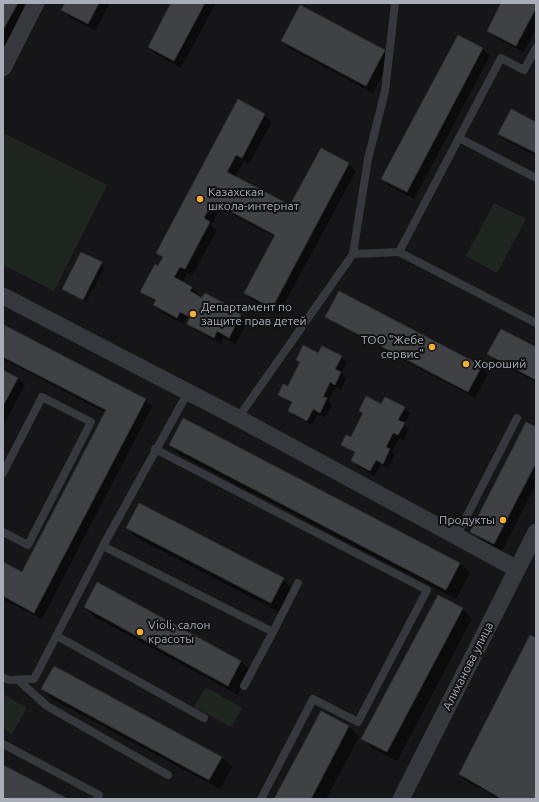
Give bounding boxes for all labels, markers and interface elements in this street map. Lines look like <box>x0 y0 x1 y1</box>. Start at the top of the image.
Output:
place label: Казахская школа-интернат <box>208 185 300 212</box>
marker: Казахская школа-интернат <box>195 194 205 204</box>
place label: Департамент по защите прав детей <box>201 300 307 327</box>
marker: Департамент по защите прав детей <box>188 309 198 319</box>
place label: ТОО "Жебе сервис" <box>361 333 424 360</box>
marker: ТОО "Жебе сервис" <box>427 342 437 352</box>
place label: Хороший <box>474 357 526 370</box>
marker: Хороший <box>461 359 471 369</box>
place label: Продукты <box>439 513 495 526</box>
marker: Продукты <box>498 515 508 525</box>
place label: Violi, салон красоты <box>148 618 211 645</box>
street label: Алиханова улица <box>440 620 495 712</box>
marker: Violi, салон красоты <box>135 627 145 637</box>

